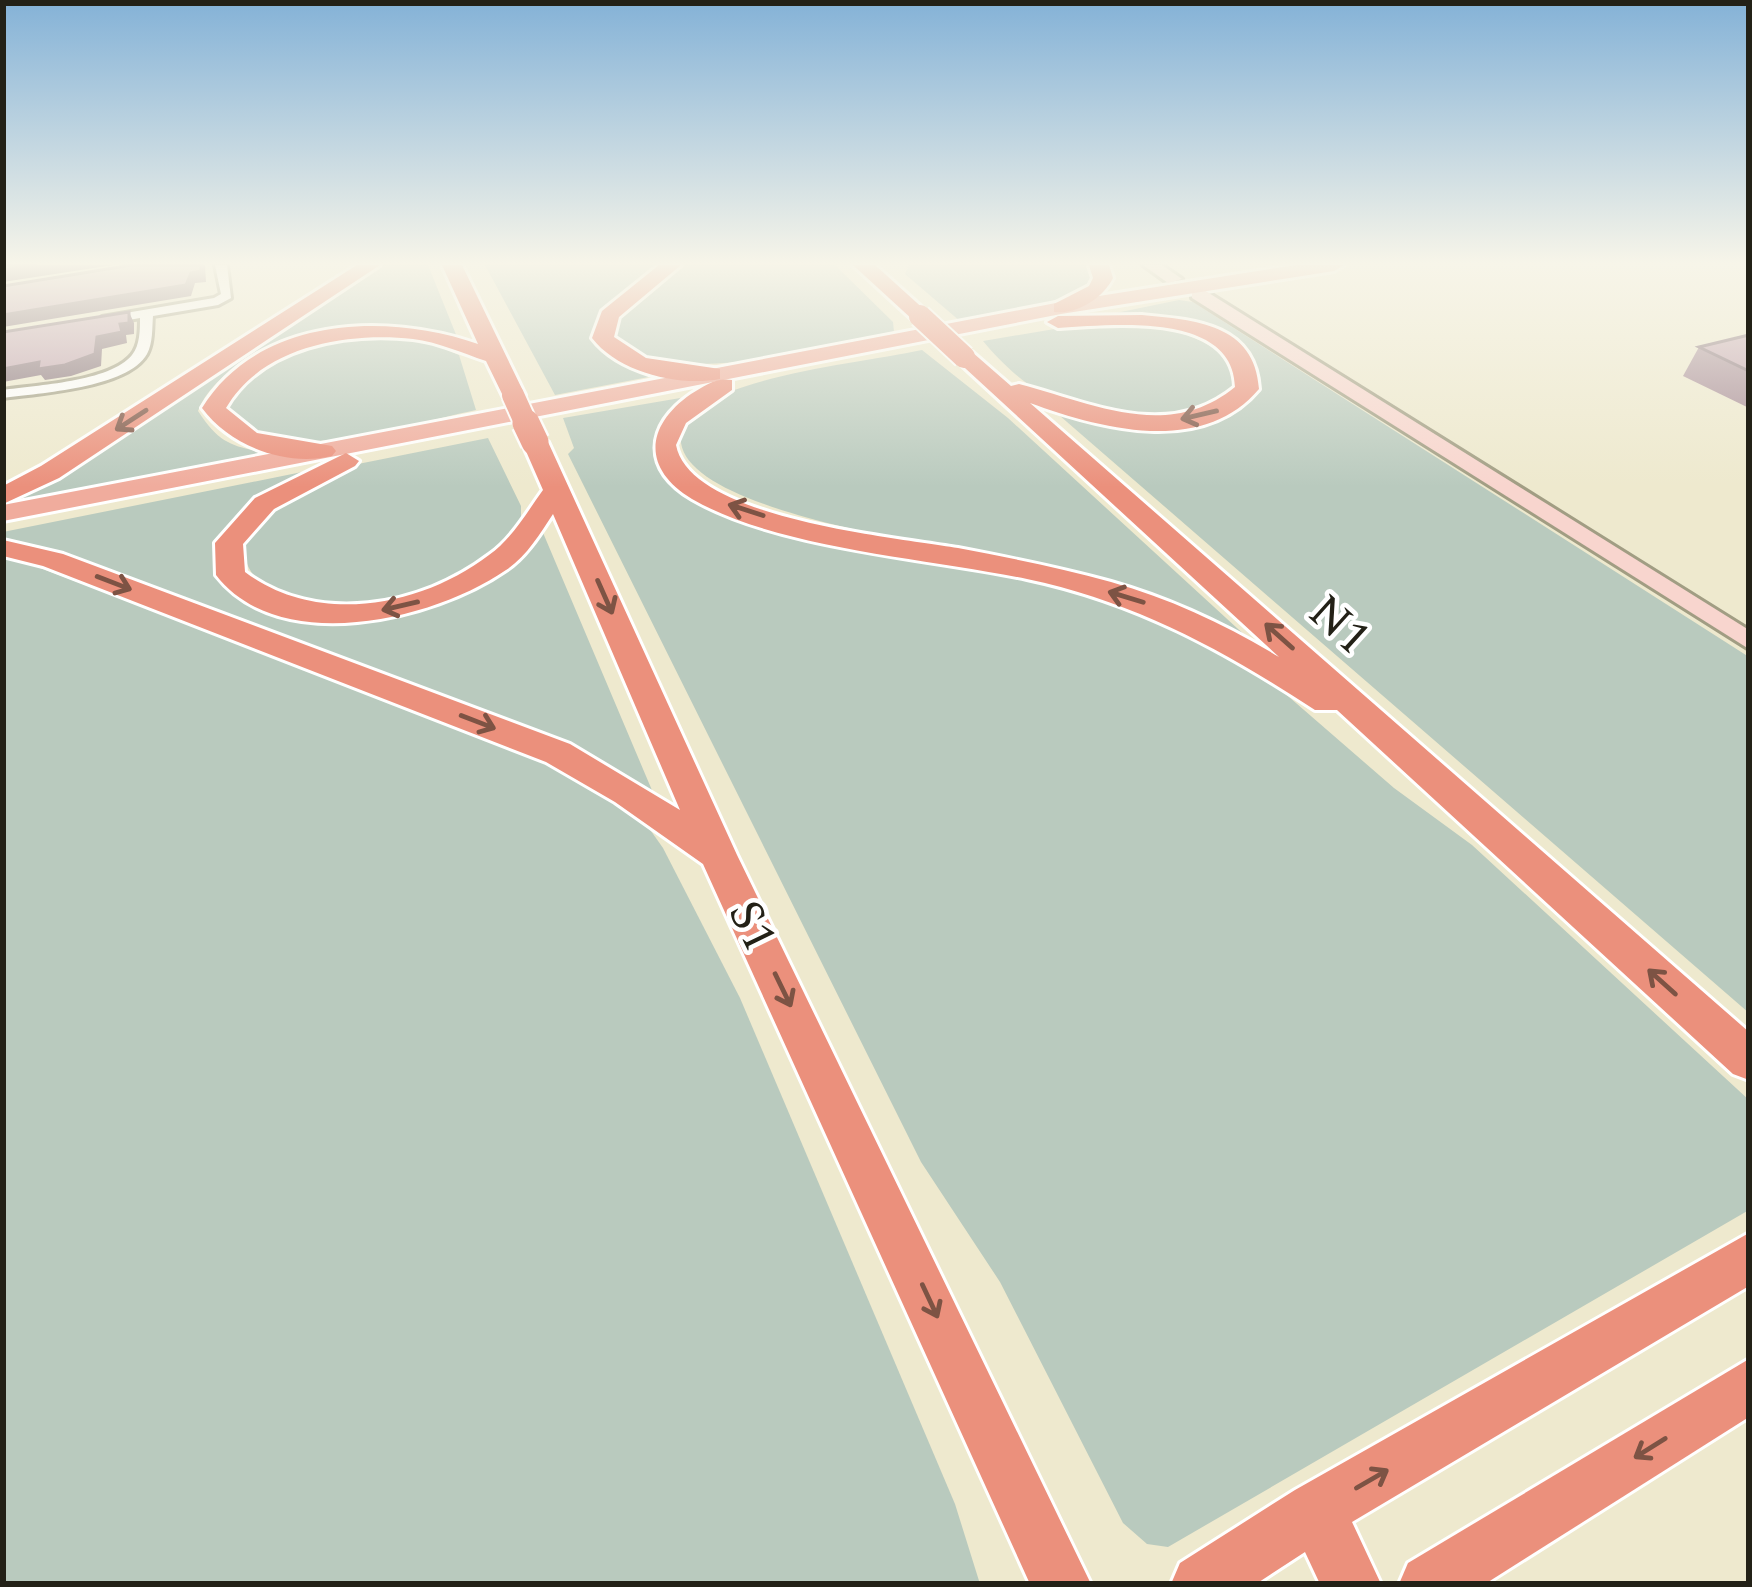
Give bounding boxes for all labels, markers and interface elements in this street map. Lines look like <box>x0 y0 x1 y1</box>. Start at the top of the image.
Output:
one-way arrow <box>1180 405 1218 428</box>
one-way arrow <box>115 407 149 432</box>
one-way arrow <box>728 498 766 520</box>
one-way arrow <box>95 573 132 595</box>
street label: N1 <box>1291 577 1387 673</box>
one-way arrow <box>595 578 617 614</box>
one-way arrow <box>1108 585 1146 607</box>
one-way arrow <box>382 596 420 618</box>
one-way arrow <box>1264 623 1295 650</box>
one-way arrow <box>459 713 496 735</box>
street label: S1 <box>708 888 796 964</box>
one-way arrow <box>1648 968 1678 996</box>
one-way arrow <box>773 972 795 1008</box>
one-way arrow <box>920 1282 942 1318</box>
one-way arrow <box>1634 1436 1668 1461</box>
one-way arrow <box>1354 1466 1389 1490</box>

